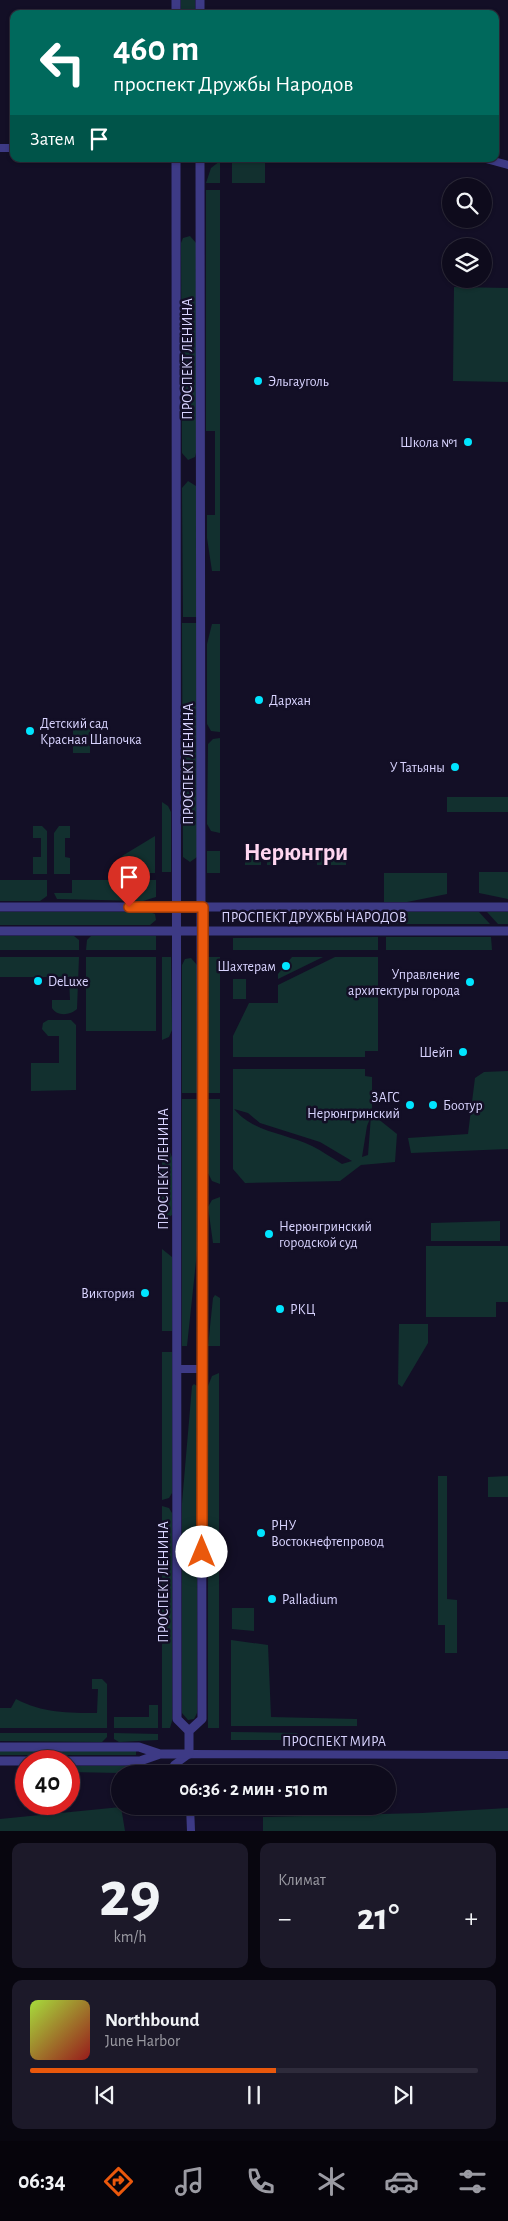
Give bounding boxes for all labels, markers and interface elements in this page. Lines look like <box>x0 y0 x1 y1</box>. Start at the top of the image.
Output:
icon: left <box>30 30 95 95</box>
text: 460 m <box>113 32 199 67</box>
text: проспект Дружбы Народов <box>113 73 354 95</box>
icon: arrive <box>85 125 113 153</box>
text: Затем <box>30 130 75 149</box>
map controls <box>442 178 492 288</box>
button: search <box>442 178 492 228</box>
button: layers <box>442 238 492 288</box>
street label: ПРОСПЕКТ ЛЕНИНА <box>181 298 195 420</box>
marker: Эльгауголь <box>252 375 264 387</box>
place label: Эльгауголь <box>268 375 329 389</box>
place label: Школа №1 <box>400 436 458 450</box>
marker: Школа №1 <box>462 436 474 448</box>
marker: Дархан <box>253 694 265 706</box>
place label: Дархан <box>269 694 311 708</box>
street label: ПРОСПЕКТ ЛЕНИНА <box>182 703 196 825</box>
place label: Детский сад Красная Шапочка <box>40 717 142 747</box>
marker: Детский сад Красная Шапочка <box>24 725 36 737</box>
place label: У Татьяны <box>390 761 445 775</box>
marker: У Татьяны <box>449 761 461 773</box>
district label: Нерюнгри <box>244 841 348 865</box>
pin <box>108 856 150 907</box>
icon: arrive <box>115 863 143 891</box>
street label: ПРОСПЕКТ ДРУЖБЫ НАРОДОВ <box>221 911 407 925</box>
place label: Шахтерам <box>217 960 276 974</box>
marker: Шахтерам <box>280 960 292 972</box>
place label: Управление архитектуры города <box>348 968 461 998</box>
marker: DeLuxe <box>32 975 44 987</box>
place label: DeLuxe <box>48 975 88 989</box>
marker: Управление архитектуры города <box>464 976 476 988</box>
place label: Шейп <box>419 1046 453 1060</box>
marker: Шейп <box>457 1046 469 1058</box>
place label: ЗАГС Нерюнгринский <box>307 1091 400 1121</box>
marker: ЗАГС Нерюнгринский <box>404 1099 416 1111</box>
marker: Боотур <box>427 1099 439 1111</box>
place label: Боотур <box>443 1099 483 1113</box>
street label: ПРОСПЕКТ ЛЕНИНА <box>157 1108 171 1230</box>
place label: Нерюнгринский городской суд <box>279 1220 372 1250</box>
marker: Нерюнгринский городской суд <box>263 1228 275 1240</box>
place label: Виктория <box>81 1287 135 1301</box>
marker: Виктория <box>139 1287 151 1299</box>
marker: РКЦ <box>274 1303 286 1315</box>
place label: РКЦ <box>290 1303 316 1317</box>
place label: РНУ Востокнефтепровод <box>271 1519 384 1549</box>
street label: ПРОСПЕКТ ЛЕНИНА <box>157 1521 171 1643</box>
position arrow <box>175 1525 227 1577</box>
marker: РНУ Востокнефтепровод <box>255 1527 267 1539</box>
marker: Palladium <box>266 1593 278 1605</box>
place label: Palladium <box>282 1593 338 1607</box>
street label: ПРОСПЕКТ МИРА <box>282 1735 386 1749</box>
speed limit sign: 40 <box>15 1750 80 1815</box>
text: 06:36 · 2 мин · 510 m <box>179 1780 328 1799</box>
text: 29 <box>99 1863 161 1928</box>
text: Климат <box>278 1872 326 1888</box>
text: 21° <box>357 1899 399 1937</box>
text: − <box>278 1905 291 1933</box>
text: + <box>465 1905 478 1933</box>
text: km/h <box>113 1929 147 1945</box>
text: Northbound <box>105 2011 200 2030</box>
text: June Harbor <box>105 2033 180 2049</box>
icon: previous <box>91 2081 119 2109</box>
icon: pause <box>240 2081 268 2109</box>
icon: next <box>389 2081 417 2109</box>
icon: directions <box>101 2164 136 2199</box>
icon: music <box>172 2164 207 2199</box>
icon: phone <box>243 2164 278 2199</box>
icon: climate <box>314 2164 349 2199</box>
icon: car <box>384 2164 419 2199</box>
icon: filters <box>455 2164 490 2199</box>
text: 06:34 <box>18 2170 66 2192</box>

